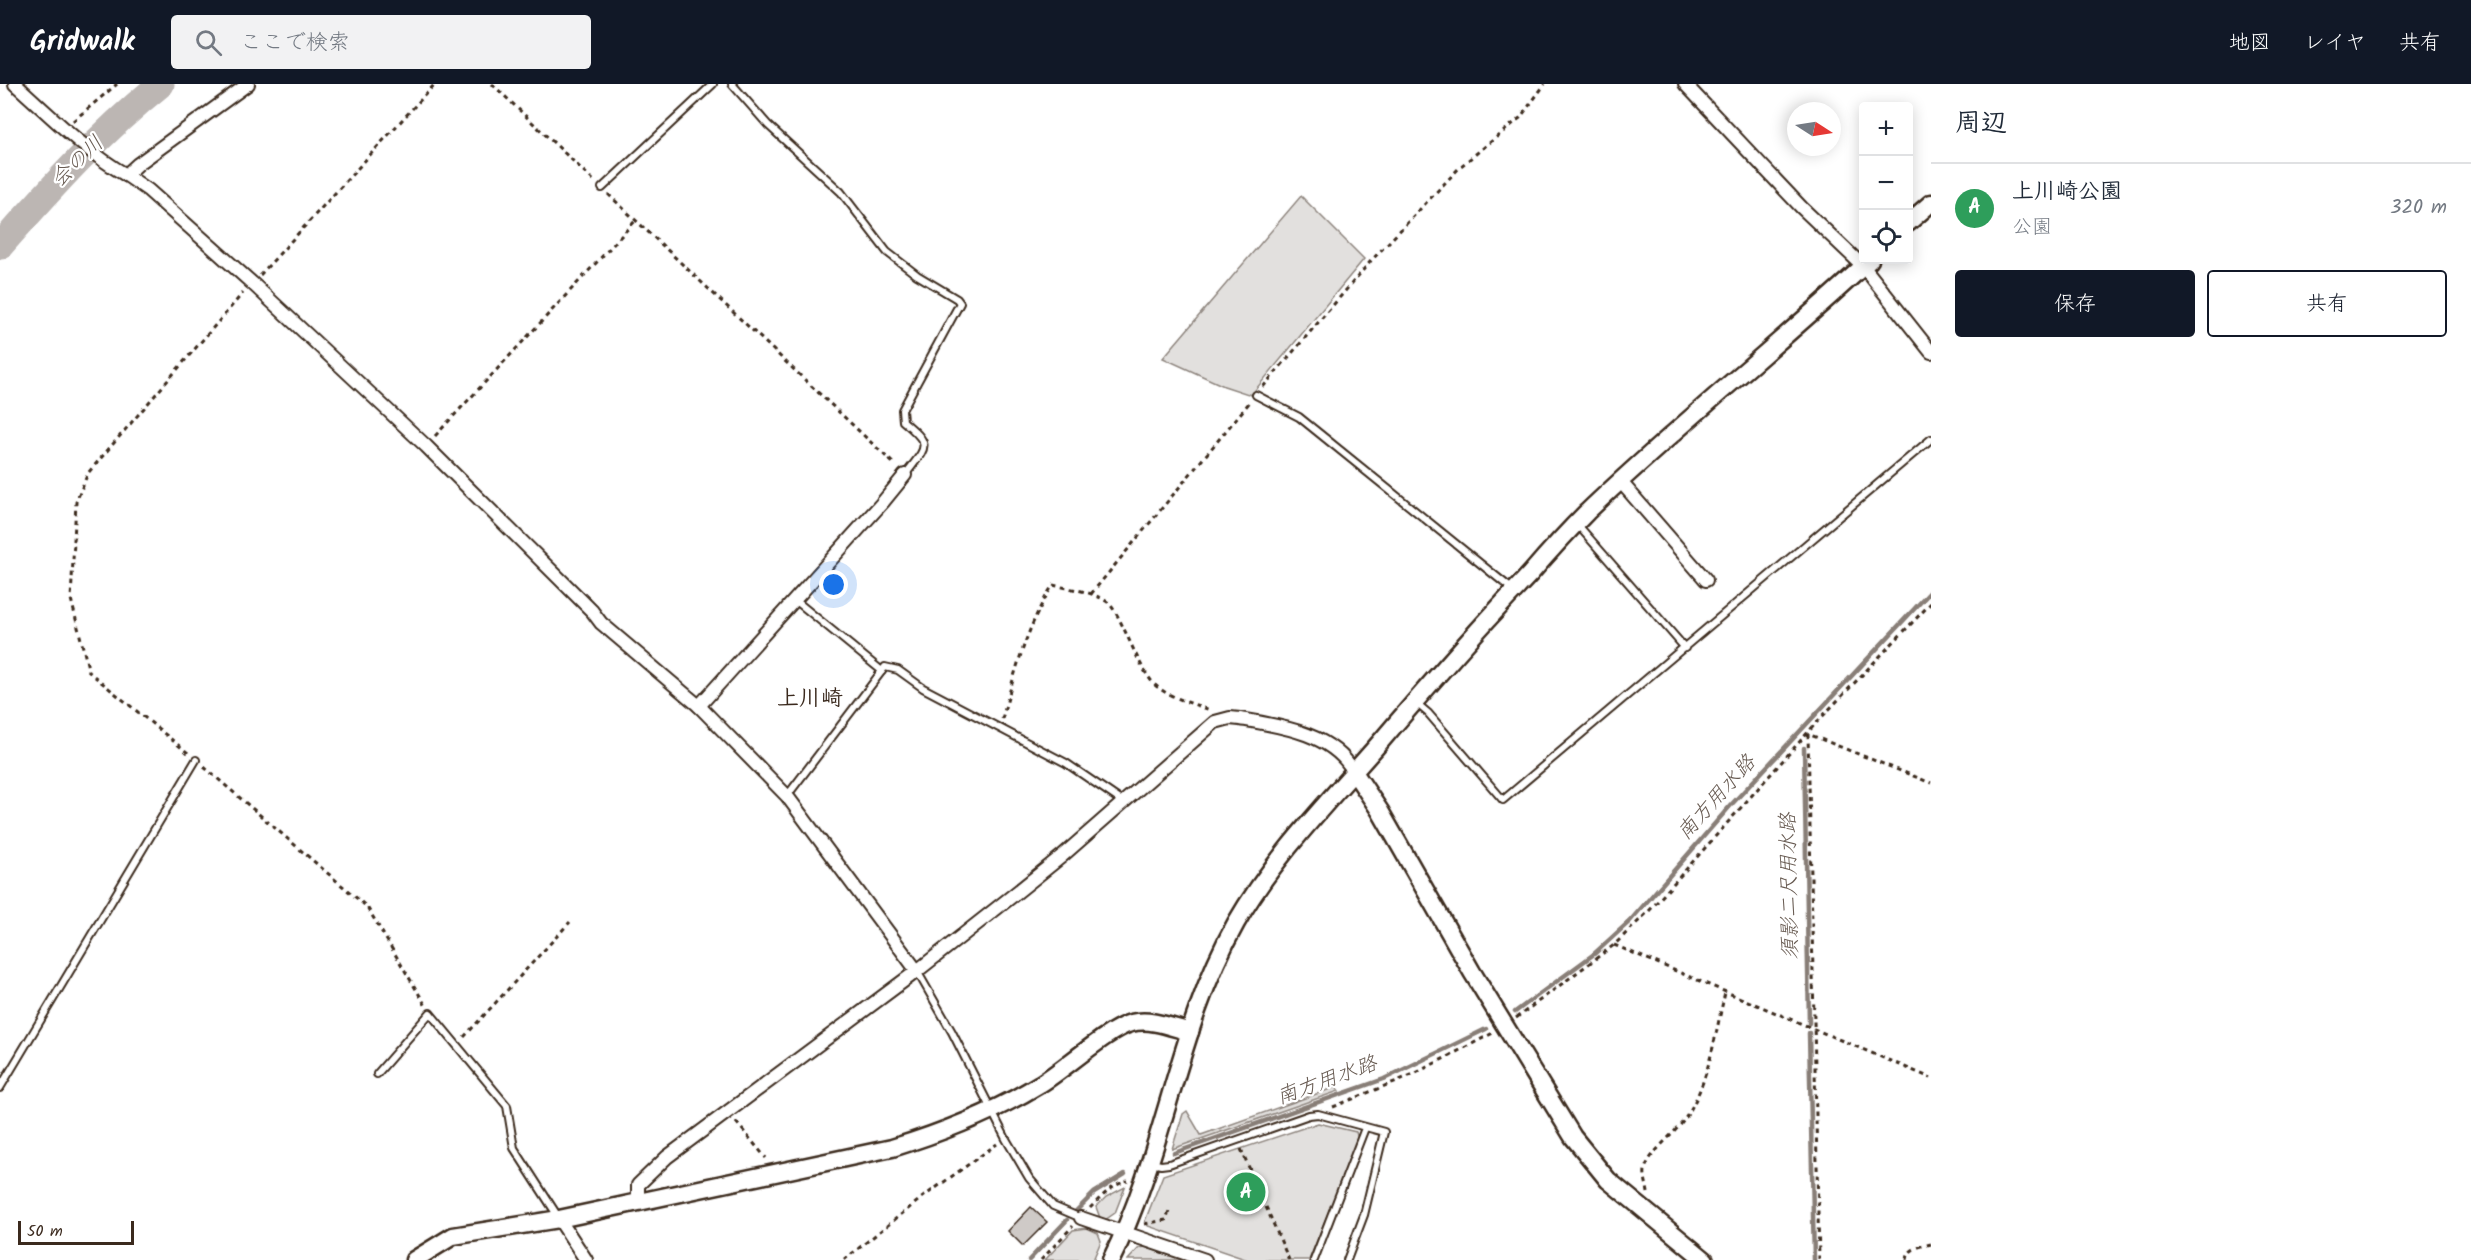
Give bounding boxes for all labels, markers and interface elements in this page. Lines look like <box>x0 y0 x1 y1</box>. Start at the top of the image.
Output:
search box <box>171 15 591 69</box>
text: Gridwalk <box>30 20 135 65</box>
icon: search <box>192 26 225 59</box>
text: ここで検索 <box>240 26 350 61</box>
text: 地図 <box>2229 27 2271 60</box>
text: レイヤ <box>2304 27 2366 60</box>
text: 共有 <box>2399 27 2441 60</box>
north arrow <box>1787 102 1841 156</box>
map controls <box>1859 102 1913 264</box>
button: + <box>1859 102 1913 156</box>
text: 周辺 <box>1955 103 2007 145</box>
water label: 会の川 <box>44 128 112 196</box>
button: − <box>1859 156 1913 210</box>
text: 上川崎公園 <box>2012 175 2122 210</box>
text: A <box>1968 192 1981 224</box>
text: 320 m <box>2390 192 2447 224</box>
button: locate <box>1859 210 1913 264</box>
text: 公園 <box>2012 212 2052 244</box>
button: 保存 <box>1955 270 2195 337</box>
button: 共有 <box>2207 270 2447 337</box>
your location <box>819 570 848 599</box>
district label: 上川崎 <box>777 682 843 717</box>
water label: 南方用水路 <box>1670 747 1765 848</box>
water label: 須影二尺用水路 <box>1772 811 1808 960</box>
water label: 南方用水路 <box>1272 1047 1383 1114</box>
pin: A <box>1226 1170 1266 1214</box>
scale bar <box>18 1218 134 1246</box>
text: 50 m <box>27 1219 63 1244</box>

